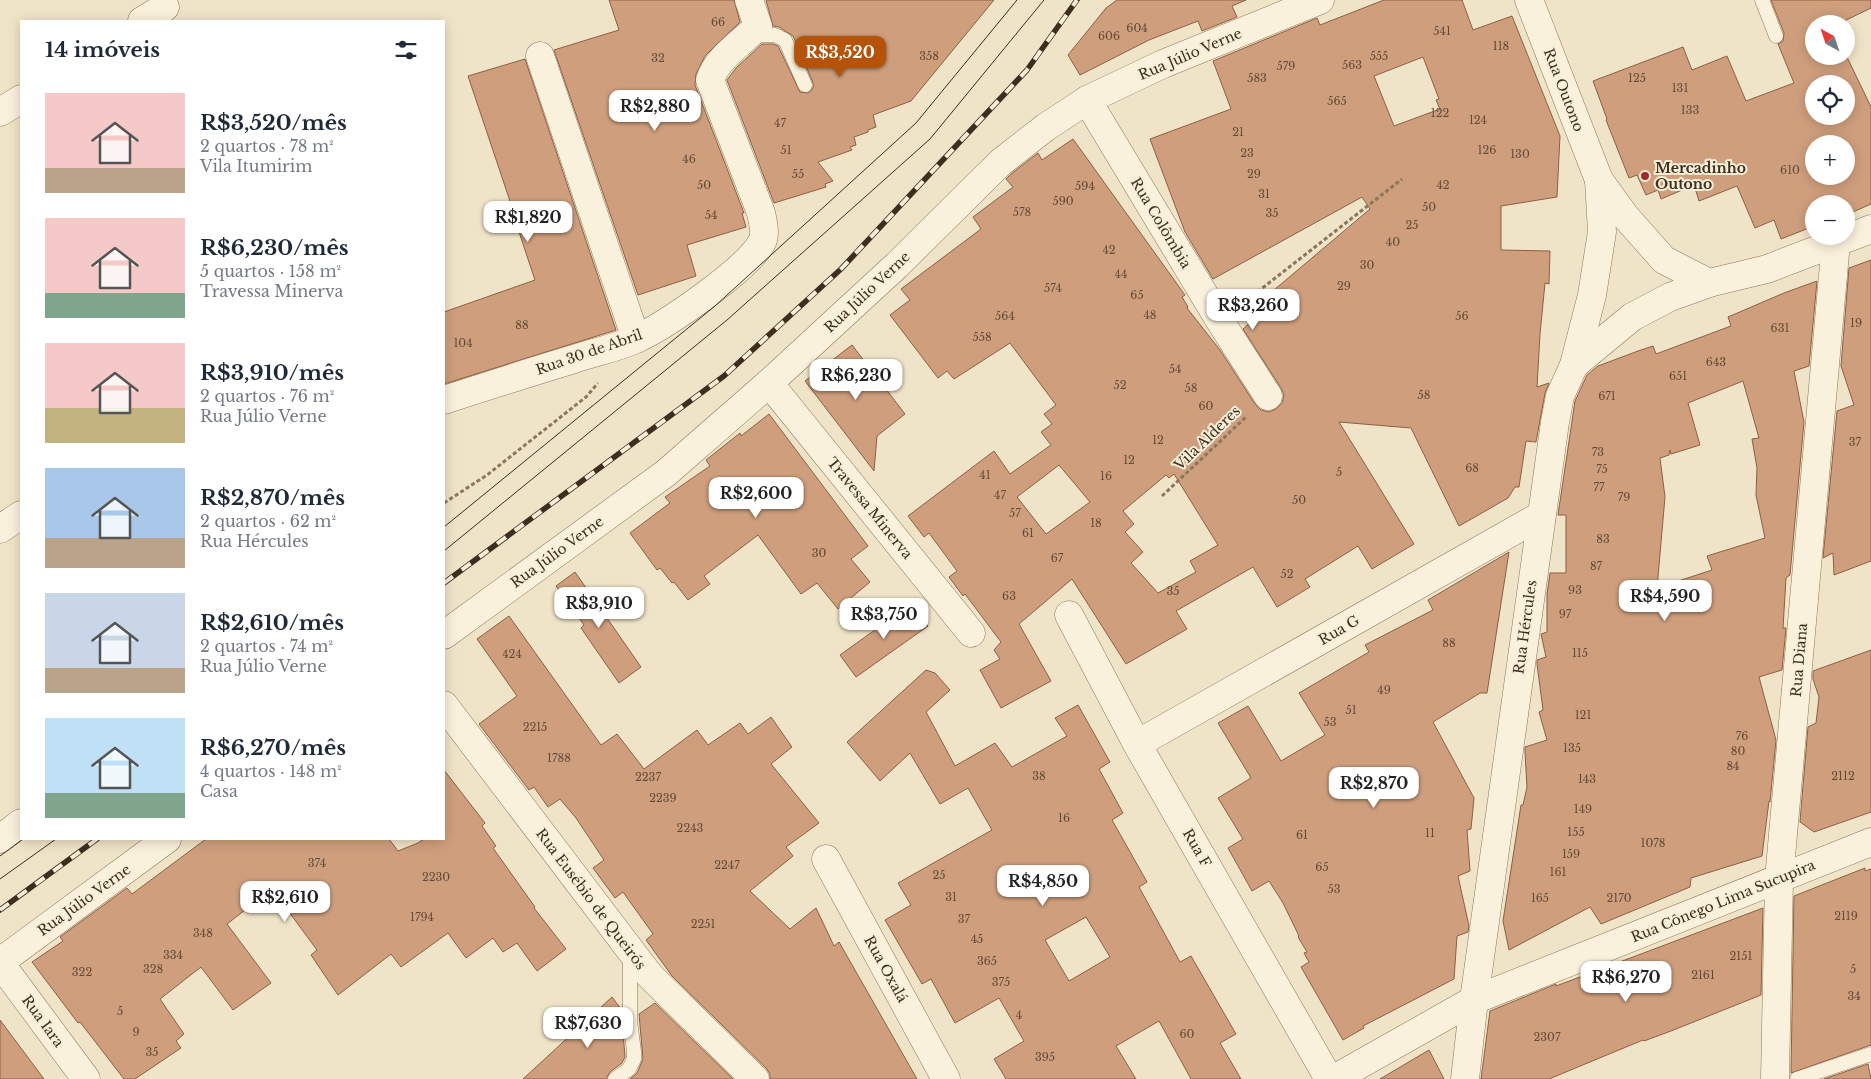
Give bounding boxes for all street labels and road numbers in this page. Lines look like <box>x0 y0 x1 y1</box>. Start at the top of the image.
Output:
street label: Rua Júlio Verne <box>1136 24 1244 84</box>
street label: Rua Outono <box>1540 46 1588 134</box>
street label: Rua Colômbia <box>1127 174 1195 272</box>
street label: Rua Júlio Verne <box>820 248 914 336</box>
street label: Rua 30 de Abril <box>533 325 645 379</box>
street label: Vila Alderes <box>1169 402 1244 475</box>
street label: Travessa Minerva <box>824 454 917 563</box>
street label: Rua Júlio Verne <box>507 512 607 592</box>
street label: Rua Hércules <box>1509 579 1541 675</box>
street label: Rua G <box>1315 611 1363 649</box>
street label: Rua Diana <box>1787 622 1811 698</box>
street label: Rua Eusébio de Queirós <box>532 825 650 973</box>
street label: Rua F <box>1179 826 1215 871</box>
street label: Rua Cônego Lima Sucupira <box>1628 856 1818 946</box>
street label: Rua Júlio Verne <box>34 860 134 940</box>
street label: Rua Oxalá <box>860 932 912 1006</box>
street label: Rua Iara <box>18 991 68 1051</box>

